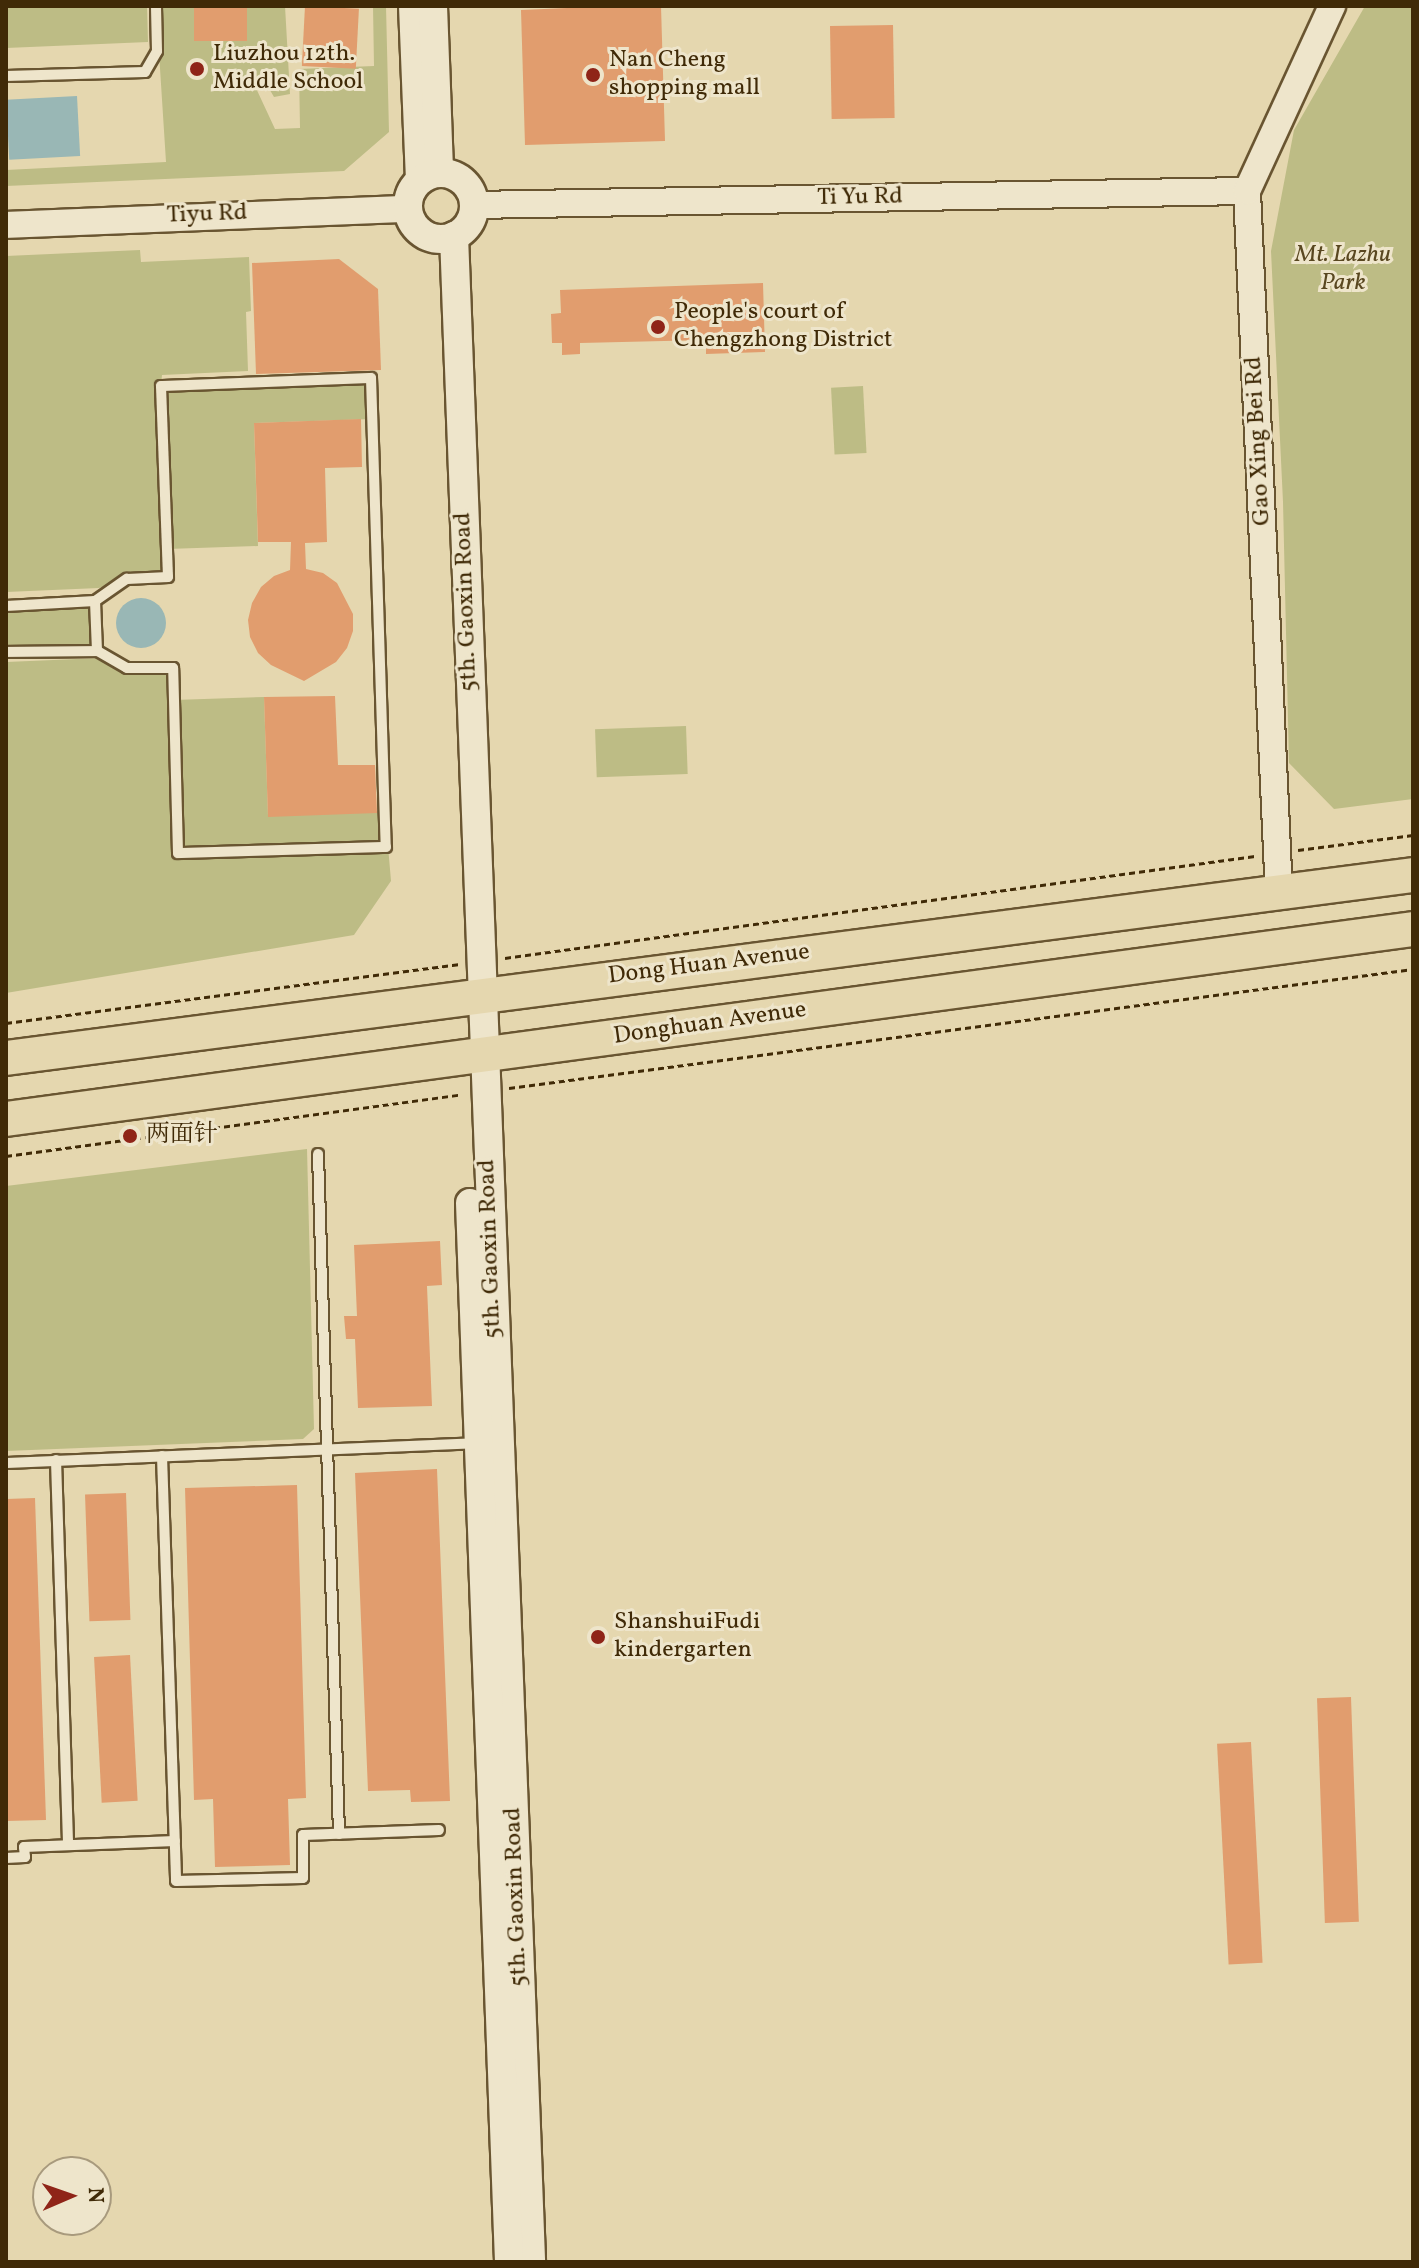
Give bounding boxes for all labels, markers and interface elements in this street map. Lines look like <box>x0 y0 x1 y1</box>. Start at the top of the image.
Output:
place label: Liuzhou 12th. Middle School <box>213 41 363 97</box>
place label: Nan Cheng shopping mall <box>609 47 760 103</box>
marker: Liuzhou 12th. Middle School <box>188 60 206 78</box>
marker: Nan Cheng shopping mall <box>584 66 602 84</box>
street label: Ti Yu Rd <box>816 183 904 213</box>
street label: Tiyu Rd <box>166 199 248 231</box>
park label: Mt. Lazhu Park <box>1295 242 1391 298</box>
place label: People's court of Chengzhong District <box>674 299 892 355</box>
marker: People's court of Chengzhong District <box>649 318 667 336</box>
street label: Gao Xing Bei Rd <box>1240 356 1278 526</box>
street label: 5th. Gaoxin Road <box>449 512 485 692</box>
street label: Dong Huan Avenue <box>607 938 811 992</box>
street label: Donghuan Avenue <box>612 996 808 1052</box>
place label: 两面针 <box>146 1122 218 1150</box>
marker: 两面针 <box>121 1127 139 1145</box>
street label: 5th. Gaoxin Road <box>473 1159 509 1339</box>
place label: ShanshuiFudi kindergarten <box>614 1609 760 1665</box>
marker: ShanshuiFudi kindergarten <box>589 1628 607 1646</box>
street label: 5th. Gaoxin Road <box>499 1807 535 1987</box>
north arrow <box>32 2156 112 2236</box>
text: N <box>79 2187 110 2204</box>

